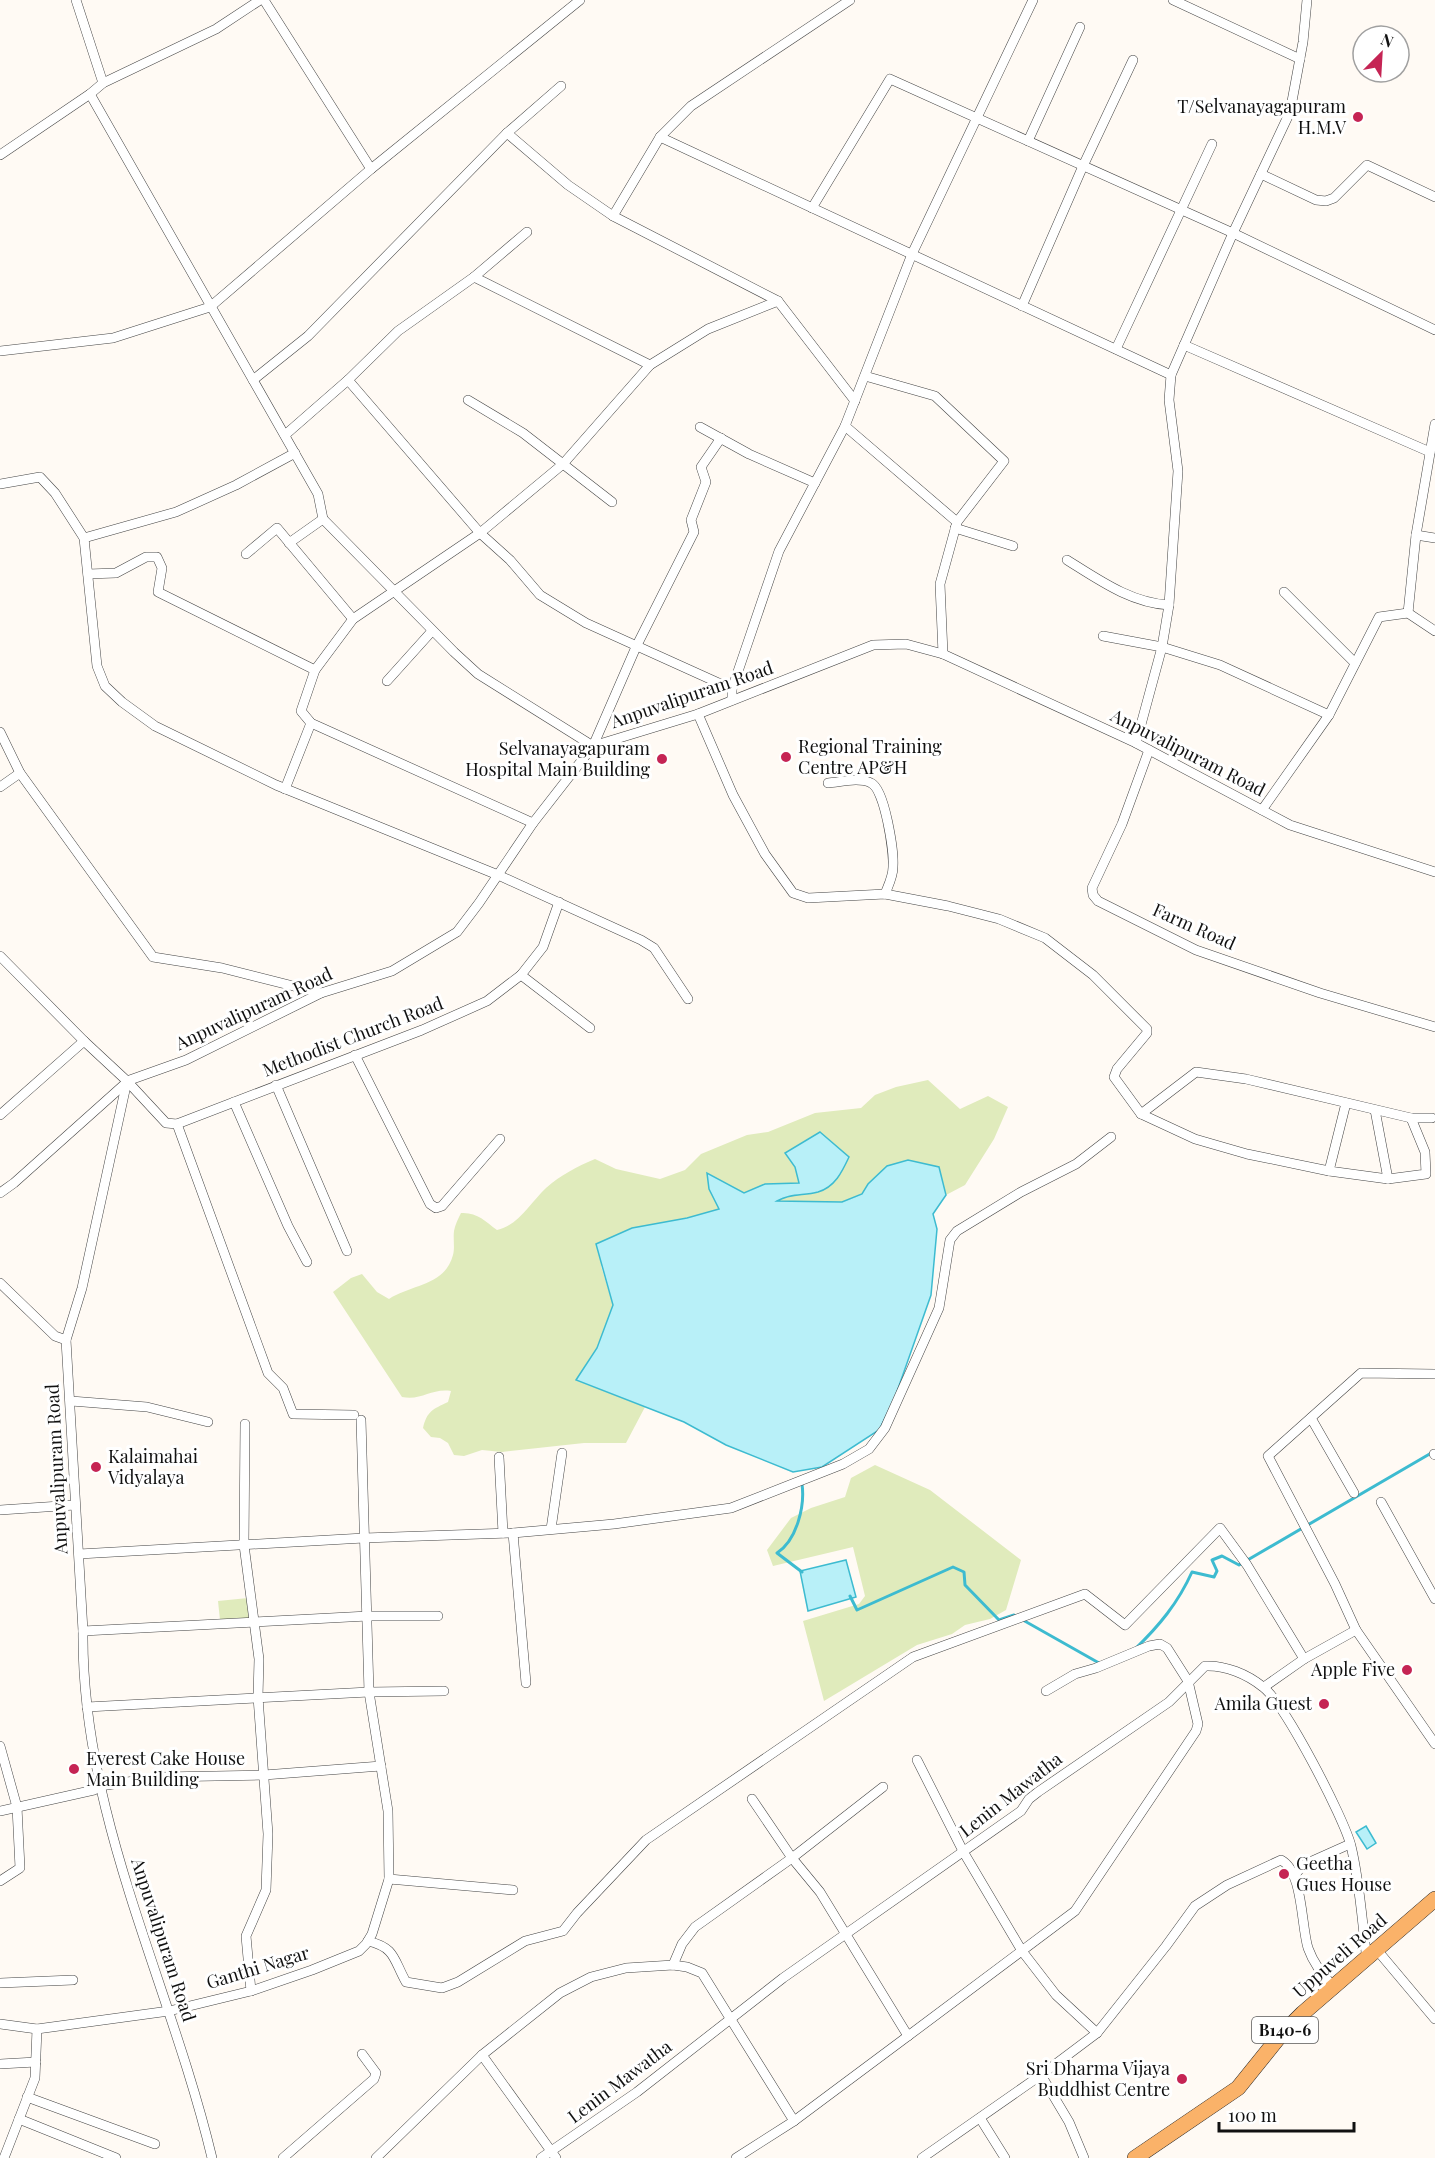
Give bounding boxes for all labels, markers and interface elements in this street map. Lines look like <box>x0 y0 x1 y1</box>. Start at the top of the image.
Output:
north arrow <box>1351 24 1411 84</box>
text: N <box>1378 28 1397 52</box>
place label: T/Selvanayagapuram H.M.V <box>1177 94 1347 139</box>
marker: T/Selvanayagapuram H.M.V <box>1351 110 1365 124</box>
street label: Anpuvalipuram Road <box>606 655 777 733</box>
street label: Anpuvalipuram Road <box>1106 702 1270 802</box>
place label: Regional Training Centre AP&H <box>798 734 942 779</box>
place label: Selvanayagapuram Hospital Main Building <box>465 736 650 781</box>
marker: Regional Training Centre AP&H <box>779 750 793 764</box>
marker: Selvanayagapuram Hospital Main Building <box>655 752 669 766</box>
street label: Farm Road <box>1149 897 1240 955</box>
street label: Anpuvalipuram Road <box>170 961 336 1055</box>
street label: Methodist Church Road <box>259 990 447 1082</box>
street label: Anpuvalipuram Road <box>40 1383 72 1556</box>
place label: Kalaimahai Vidyalaya <box>107 1444 198 1489</box>
marker: Kalaimahai Vidyalaya <box>89 1460 103 1474</box>
place label: Apple Five <box>1310 1657 1395 1681</box>
marker: Apple Five <box>1400 1663 1414 1677</box>
place label: Amila Guest <box>1213 1691 1313 1715</box>
marker: Amila Guest <box>1317 1697 1331 1711</box>
place label: Everest Cake House Main Building <box>86 1746 245 1791</box>
street label: Lenin Mawatha <box>954 1747 1067 1842</box>
marker: Everest Cake House Main Building <box>67 1762 81 1776</box>
place label: Geetha Gues House <box>1296 1851 1392 1896</box>
street label: Anpuvalipuram Road <box>126 1854 202 2025</box>
marker: Geetha Gues House <box>1277 1867 1291 1881</box>
street label: Uppuveli Road <box>1287 1907 1392 2003</box>
street label: Ganthi Nagar <box>203 1940 312 1994</box>
road number: B140-6 <box>1252 2017 1318 2043</box>
street label: Lenin Mawatha <box>563 2034 676 2128</box>
place label: Sri Dharma Vijaya Buddhist Centre <box>1026 2056 1170 2101</box>
marker: Sri Dharma Vijaya Buddhist Centre <box>1175 2072 1189 2086</box>
scale bar <box>1219 2095 1354 2133</box>
text: 100 m <box>1228 2103 1277 2127</box>

